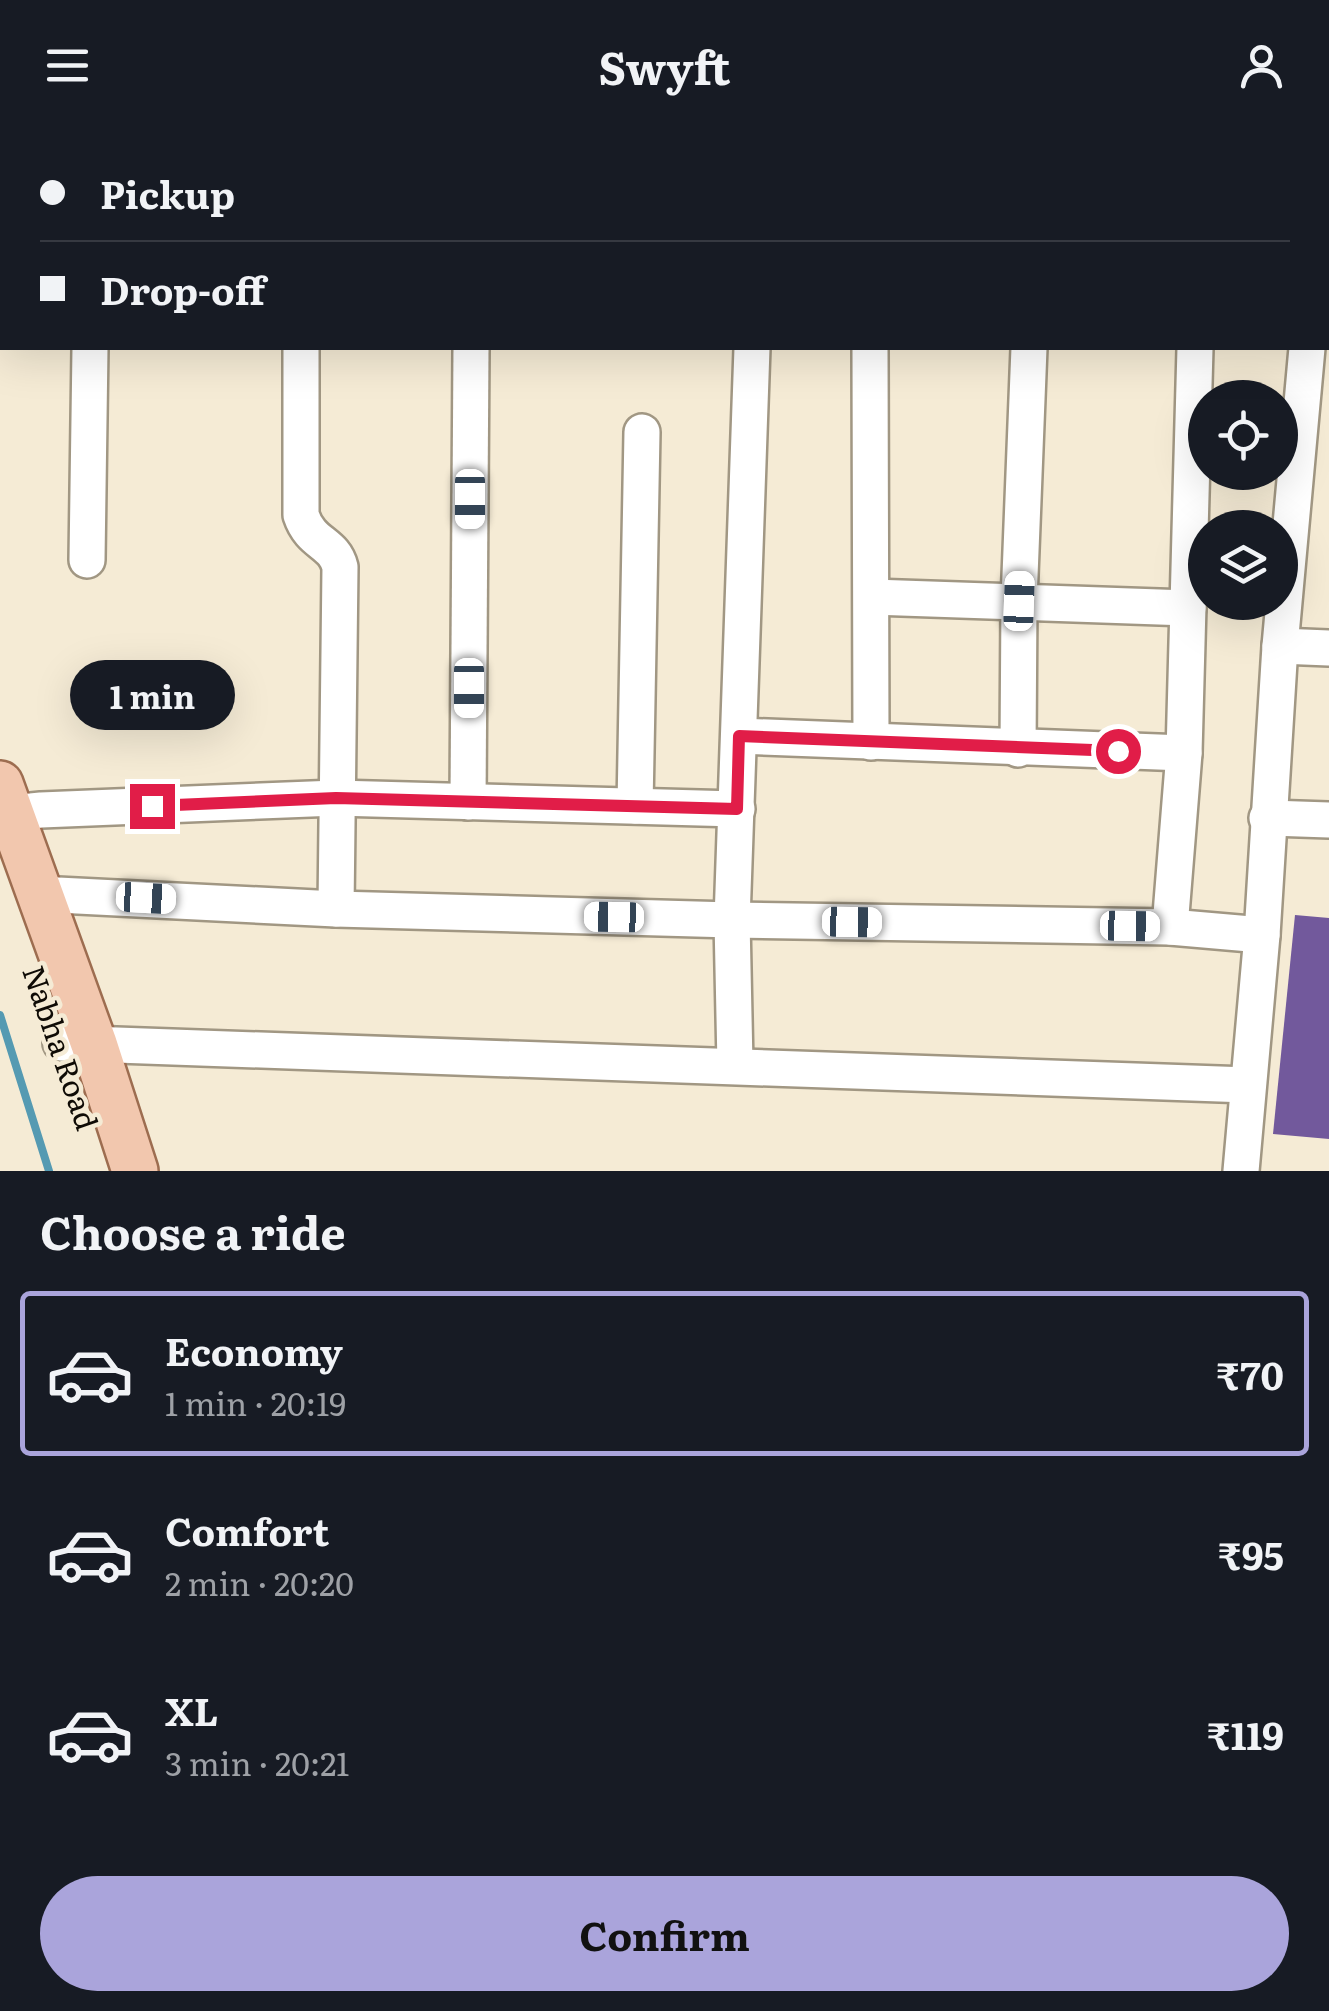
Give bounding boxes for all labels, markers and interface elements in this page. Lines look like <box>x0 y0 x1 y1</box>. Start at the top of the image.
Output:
text: Swyft <box>598 32 731 99</box>
icon: menu <box>40 38 95 93</box>
icon: person <box>1234 38 1289 93</box>
text: Pickup <box>100 164 235 221</box>
text: Drop-off <box>100 260 265 317</box>
map controls <box>1188 380 1298 620</box>
button: locate <box>1188 380 1298 490</box>
car <box>455 469 485 529</box>
button: layers <box>1188 510 1298 620</box>
car <box>1003 570 1035 632</box>
car <box>454 658 484 718</box>
callout: 1 min <box>70 661 234 731</box>
text: 1 min <box>110 671 195 719</box>
route start <box>1096 729 1141 774</box>
route end <box>130 784 175 829</box>
car <box>115 881 177 915</box>
car <box>584 901 644 933</box>
car <box>822 906 882 938</box>
car <box>1100 910 1160 942</box>
street label: Nabha Road <box>13 959 111 1135</box>
text: Choose a ride <box>40 1197 346 1264</box>
text: Economy <box>165 1321 343 1378</box>
icon: car <box>45 1329 135 1419</box>
text: ₹70 <box>1217 1345 1284 1402</box>
text: 1 min · 20:19 <box>165 1378 346 1426</box>
text: Comfort <box>165 1501 329 1558</box>
icon: car <box>45 1509 135 1599</box>
text: ₹95 <box>1218 1525 1284 1582</box>
text: 2 min · 20:20 <box>165 1558 354 1606</box>
text: XL <box>165 1681 218 1738</box>
icon: car <box>45 1689 135 1779</box>
text: ₹119 <box>1207 1705 1284 1762</box>
text: 3 min · 20:21 <box>165 1738 349 1786</box>
button: Confirm <box>40 1876 1289 1991</box>

